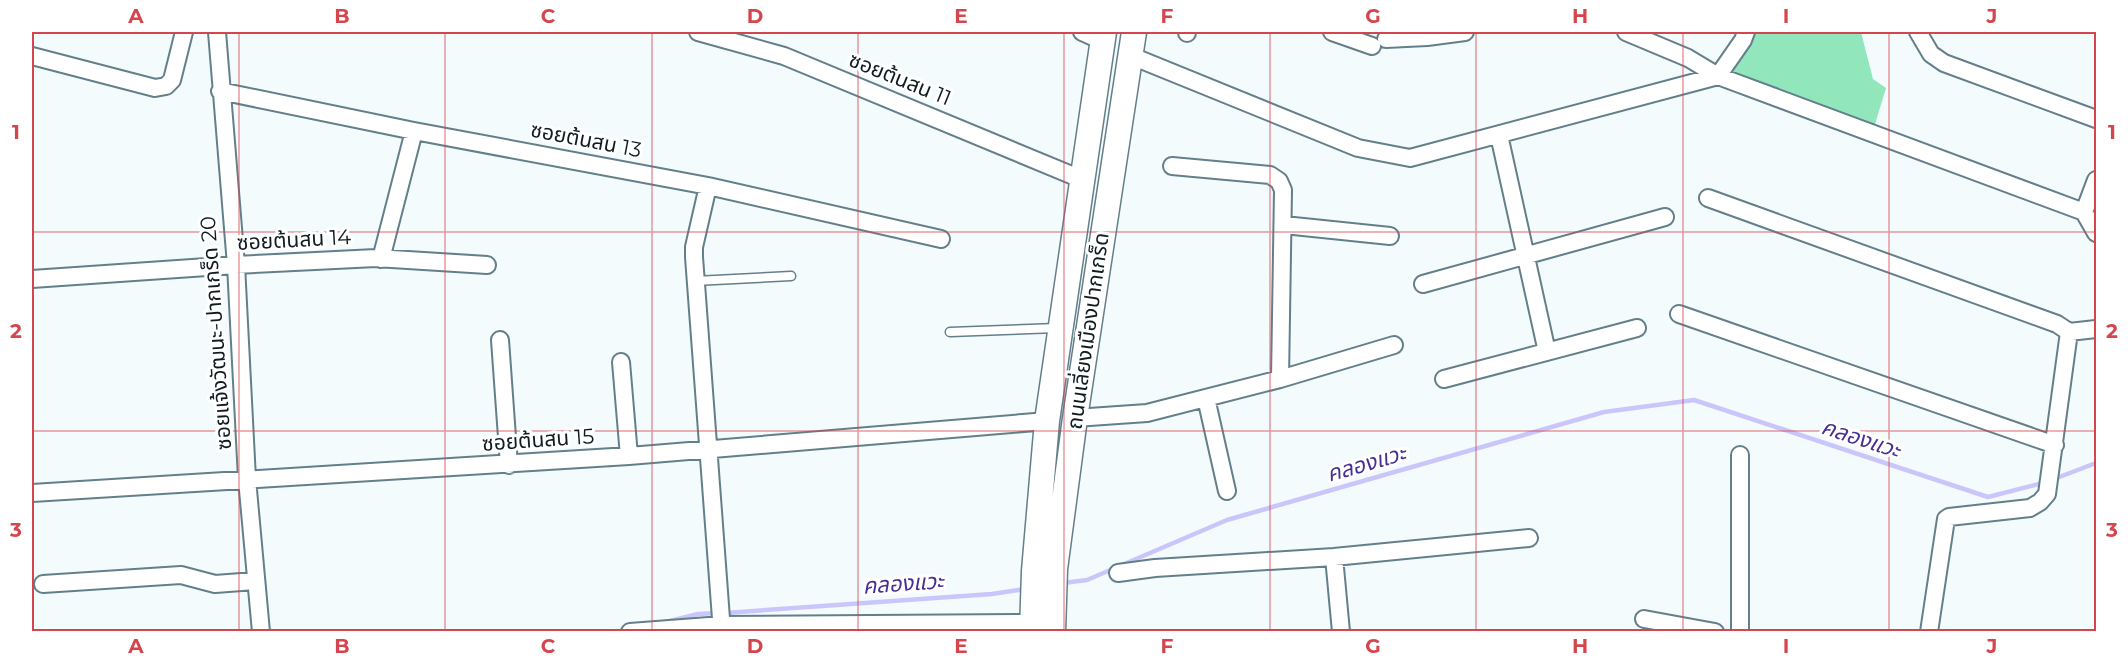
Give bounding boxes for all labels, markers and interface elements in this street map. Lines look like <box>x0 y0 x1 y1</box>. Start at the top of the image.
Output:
text: A <box>127 4 144 28</box>
text: B <box>334 4 350 28</box>
text: C <box>541 4 556 28</box>
text: D <box>747 4 763 28</box>
text: E <box>954 4 968 28</box>
text: F <box>1161 4 1174 28</box>
text: G <box>1365 4 1381 28</box>
text: H <box>1572 4 1588 28</box>
text: I <box>1783 4 1789 28</box>
text: J <box>1986 4 1997 28</box>
street label: ซอยต้นสน 11 <box>845 47 955 110</box>
street label: ซอยต้นสน 13 <box>529 117 644 162</box>
text: 1 <box>12 120 20 144</box>
text: 1 <box>2108 120 2116 144</box>
street label: ซอยแจ้งวัฒนะ-ปากเกร็ด 20 <box>195 215 236 451</box>
street label: ซอยต้นสน 14 <box>236 224 352 255</box>
street label: ถนนเลี่ยงเมืองปากเกร็ด <box>1059 231 1114 431</box>
text: 2 <box>10 319 22 343</box>
text: 2 <box>2106 319 2118 343</box>
water label: คลองแวะ <box>1818 413 1905 464</box>
street label: ซอยต้นสน 15 <box>481 423 595 456</box>
water label: คลองแวะ <box>1323 439 1410 488</box>
text: 3 <box>9 518 22 542</box>
text: 3 <box>2105 518 2118 542</box>
water label: คลองแวะ <box>862 567 946 600</box>
text: A <box>127 634 144 658</box>
text: B <box>334 634 350 658</box>
text: C <box>541 634 556 658</box>
text: D <box>747 634 763 658</box>
text: E <box>954 634 968 658</box>
text: F <box>1161 634 1174 658</box>
text: G <box>1365 634 1381 658</box>
text: H <box>1572 634 1588 658</box>
text: I <box>1783 634 1789 658</box>
text: J <box>1986 634 1997 658</box>

